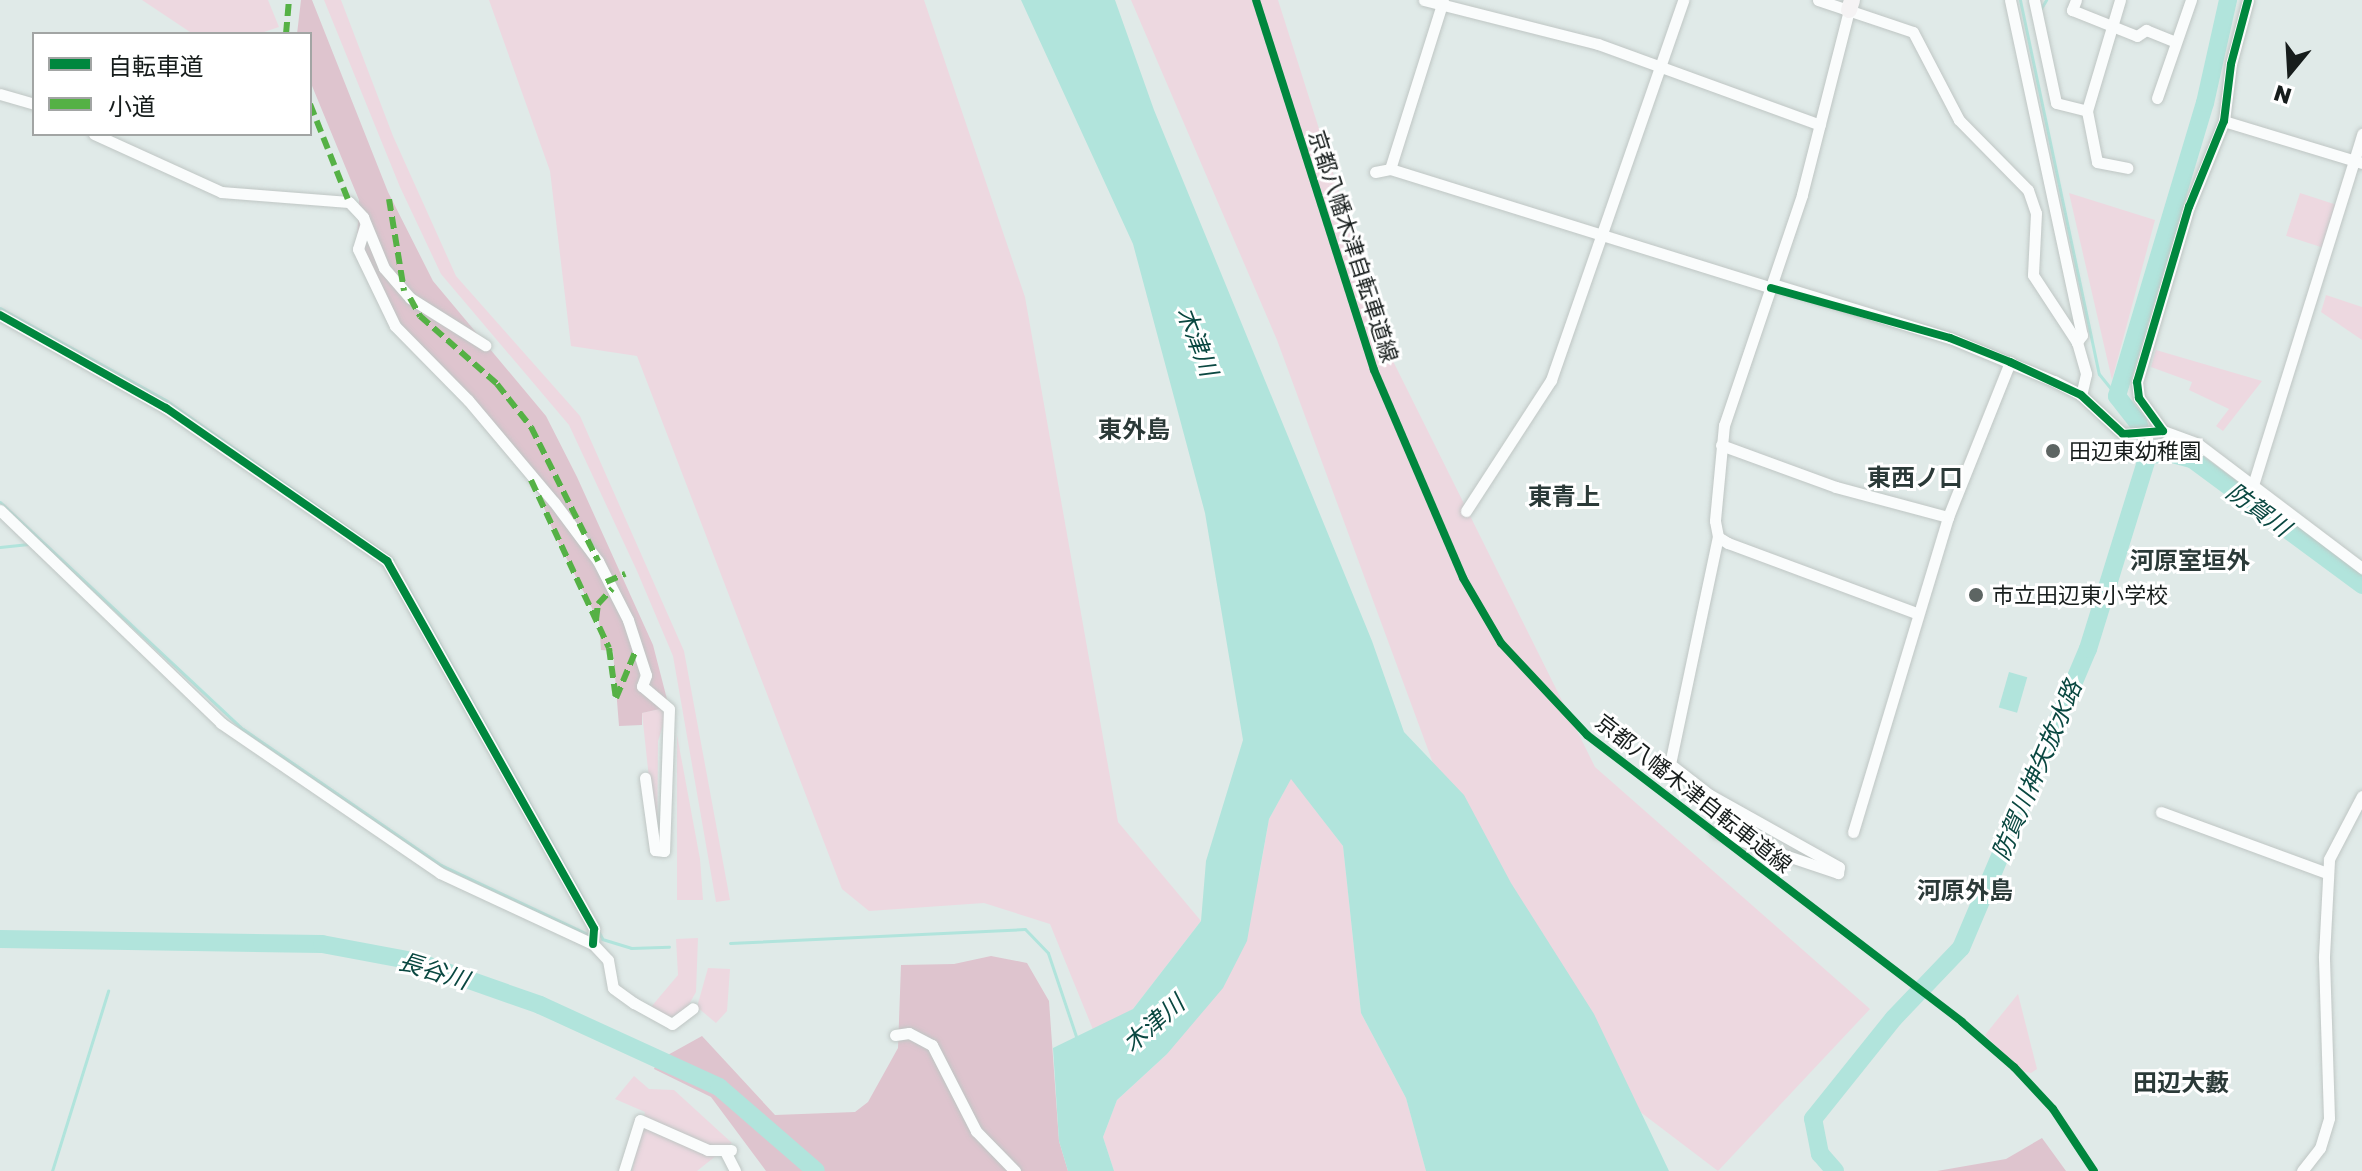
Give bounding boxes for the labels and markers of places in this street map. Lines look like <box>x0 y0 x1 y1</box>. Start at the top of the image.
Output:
place label: 田辺東幼稚園 <box>2069 438 2201 464</box>
marker: 田辺東幼稚園 <box>2044 442 2062 460</box>
place label: 市立田辺東小学校 <box>1992 582 2168 608</box>
marker: 市立田辺東小学校 <box>1967 586 1985 604</box>

